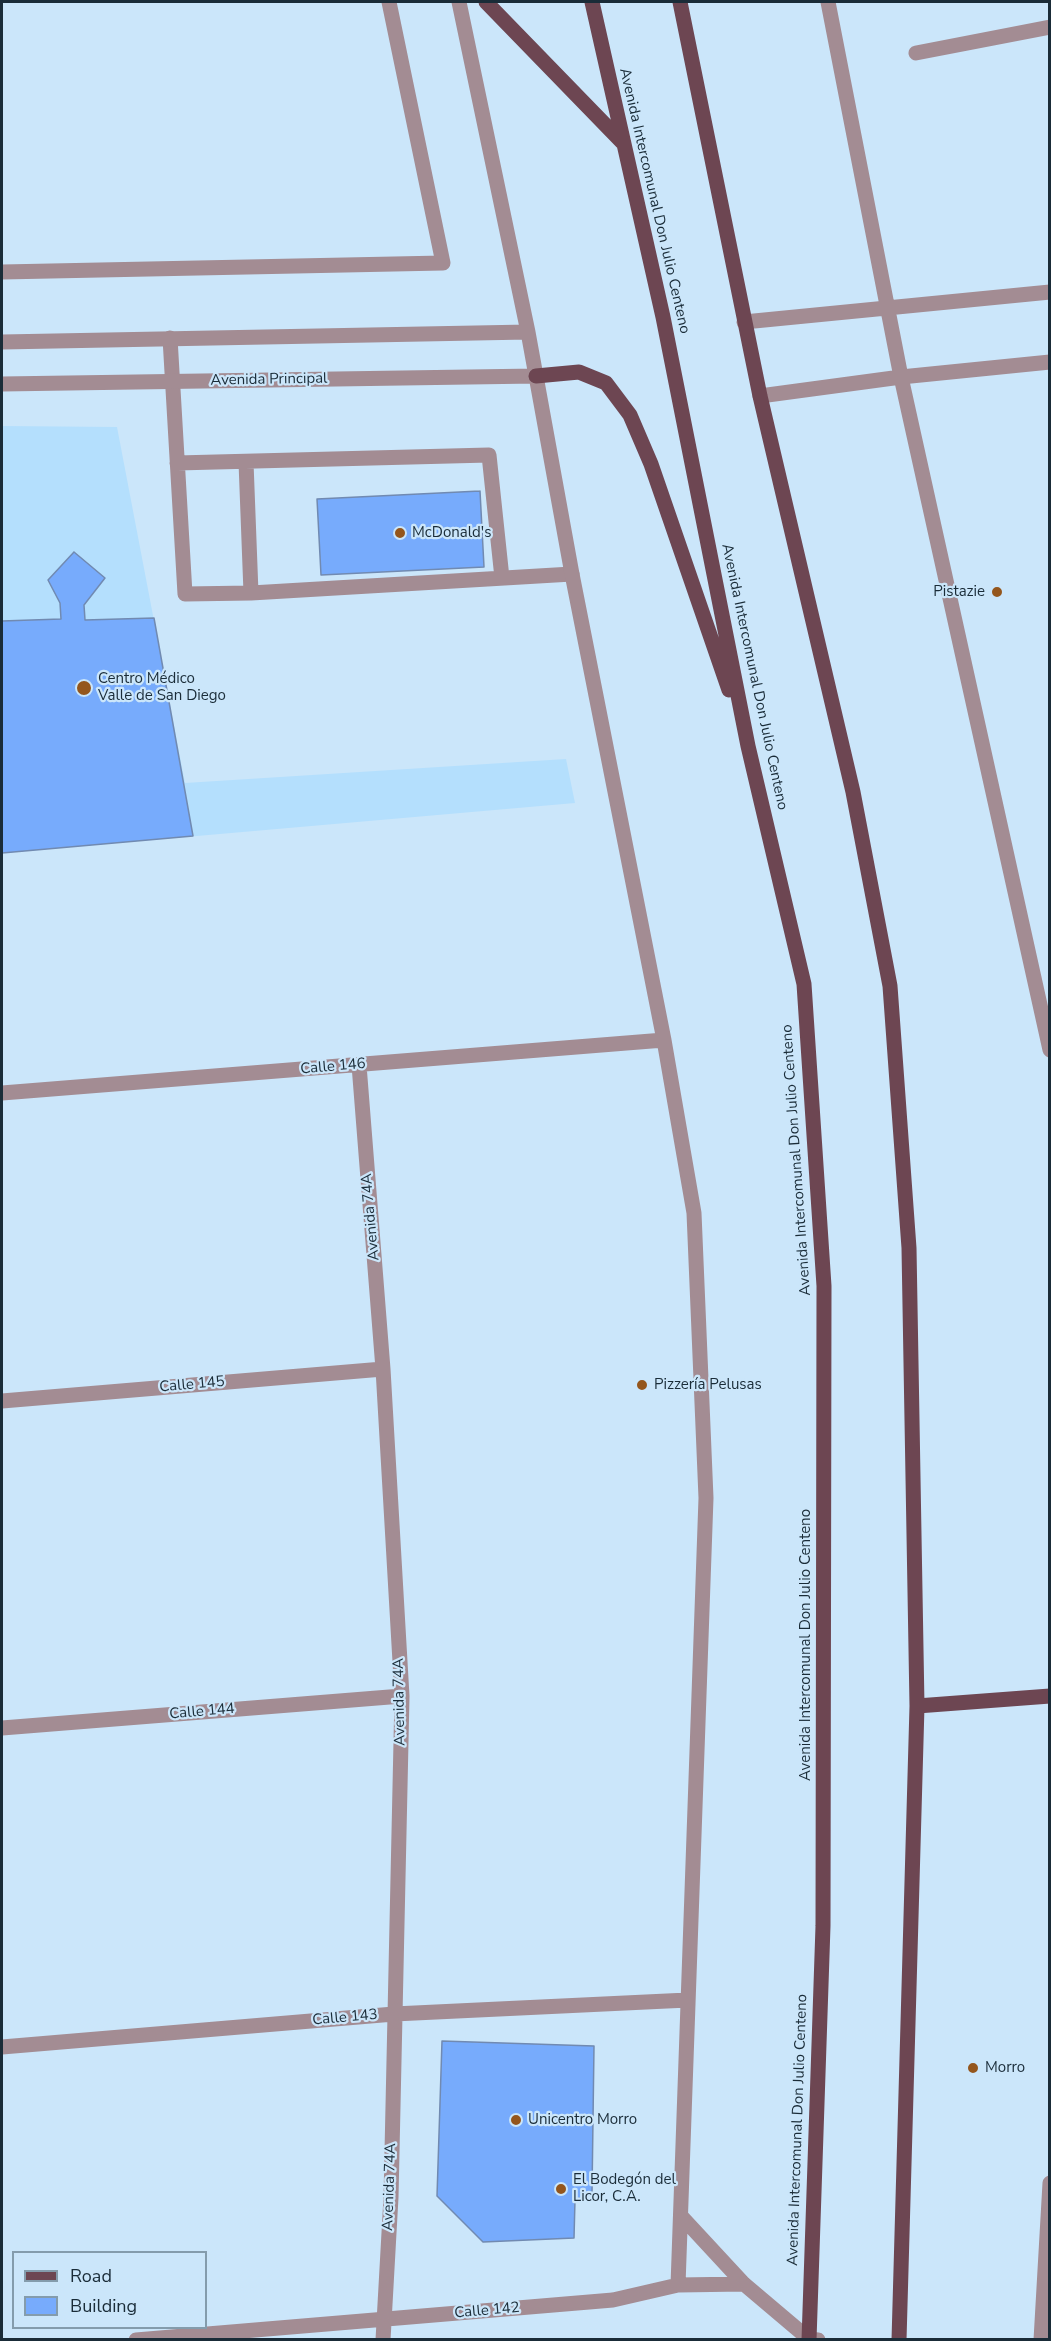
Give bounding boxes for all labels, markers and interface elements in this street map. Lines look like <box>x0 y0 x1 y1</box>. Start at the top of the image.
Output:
street label: Avenida Intercomunal Don Julio Centeno <box>615 66 693 336</box>
street label: Avenida Principal <box>210 370 328 390</box>
place label: McDonald's <box>412 524 491 542</box>
marker: McDonald's <box>393 526 407 540</box>
street label: Avenida Intercomunal Don Julio Centeno <box>717 542 791 812</box>
place label: Pistazie <box>933 583 985 601</box>
marker: Pistazie <box>990 585 1004 599</box>
place label: Centro Médico Valle de San Diego <box>98 670 226 705</box>
marker: Centro Médico Valle de San Diego <box>75 679 93 697</box>
street label: Avenida Intercomunal Don Julio Centeno <box>779 1024 815 1296</box>
street label: Calle 146 <box>300 1055 366 1079</box>
street label: Avenida 74A <box>358 1173 384 1261</box>
street label: Calle 145 <box>159 1373 225 1397</box>
place label: Pizzería Pelusas <box>654 1376 762 1394</box>
marker: Pizzería Pelusas <box>635 1378 649 1392</box>
street label: Avenida Intercomunal Don Julio Centeno <box>797 1509 815 1781</box>
street label: Avenida 74A <box>390 1658 410 1746</box>
street label: Calle 144 <box>169 1700 235 1724</box>
street label: Avenida Intercomunal Don Julio Centeno <box>784 1994 812 2266</box>
street label: Calle 143 <box>312 2006 378 2030</box>
place label: Morro <box>985 2059 1025 2077</box>
marker: Morro <box>966 2061 980 2075</box>
place label: Unicentro Morro <box>528 2111 637 2129</box>
marker: Unicentro Morro <box>509 2113 523 2127</box>
street label: Avenida 74A <box>379 2143 401 2231</box>
place label: El Bodegón del Licor, C.A. <box>573 2171 676 2206</box>
marker: El Bodegón del Licor, C.A. <box>554 2182 568 2196</box>
legend <box>12 2251 207 2329</box>
text: Road <box>70 2264 112 2288</box>
text: Building <box>70 2294 137 2318</box>
street label: Calle 142 <box>454 2299 520 2323</box>

